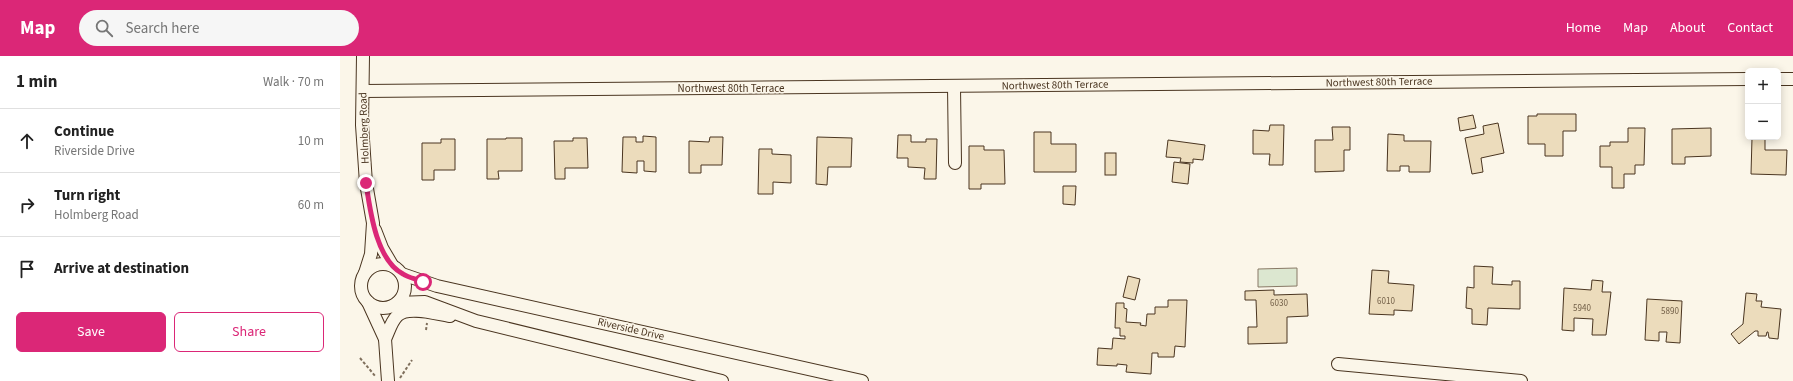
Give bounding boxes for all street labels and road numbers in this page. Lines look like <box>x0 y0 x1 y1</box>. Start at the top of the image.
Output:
street label: Northwest 80th Terrace <box>1325 74 1433 90</box>
street label: Northwest 80th Terrace <box>1001 77 1109 93</box>
street label: Northwest 80th Terrace <box>678 81 785 96</box>
street label: Holmberg Road <box>355 92 373 164</box>
street label: Riverside Drive <box>596 314 666 344</box>

